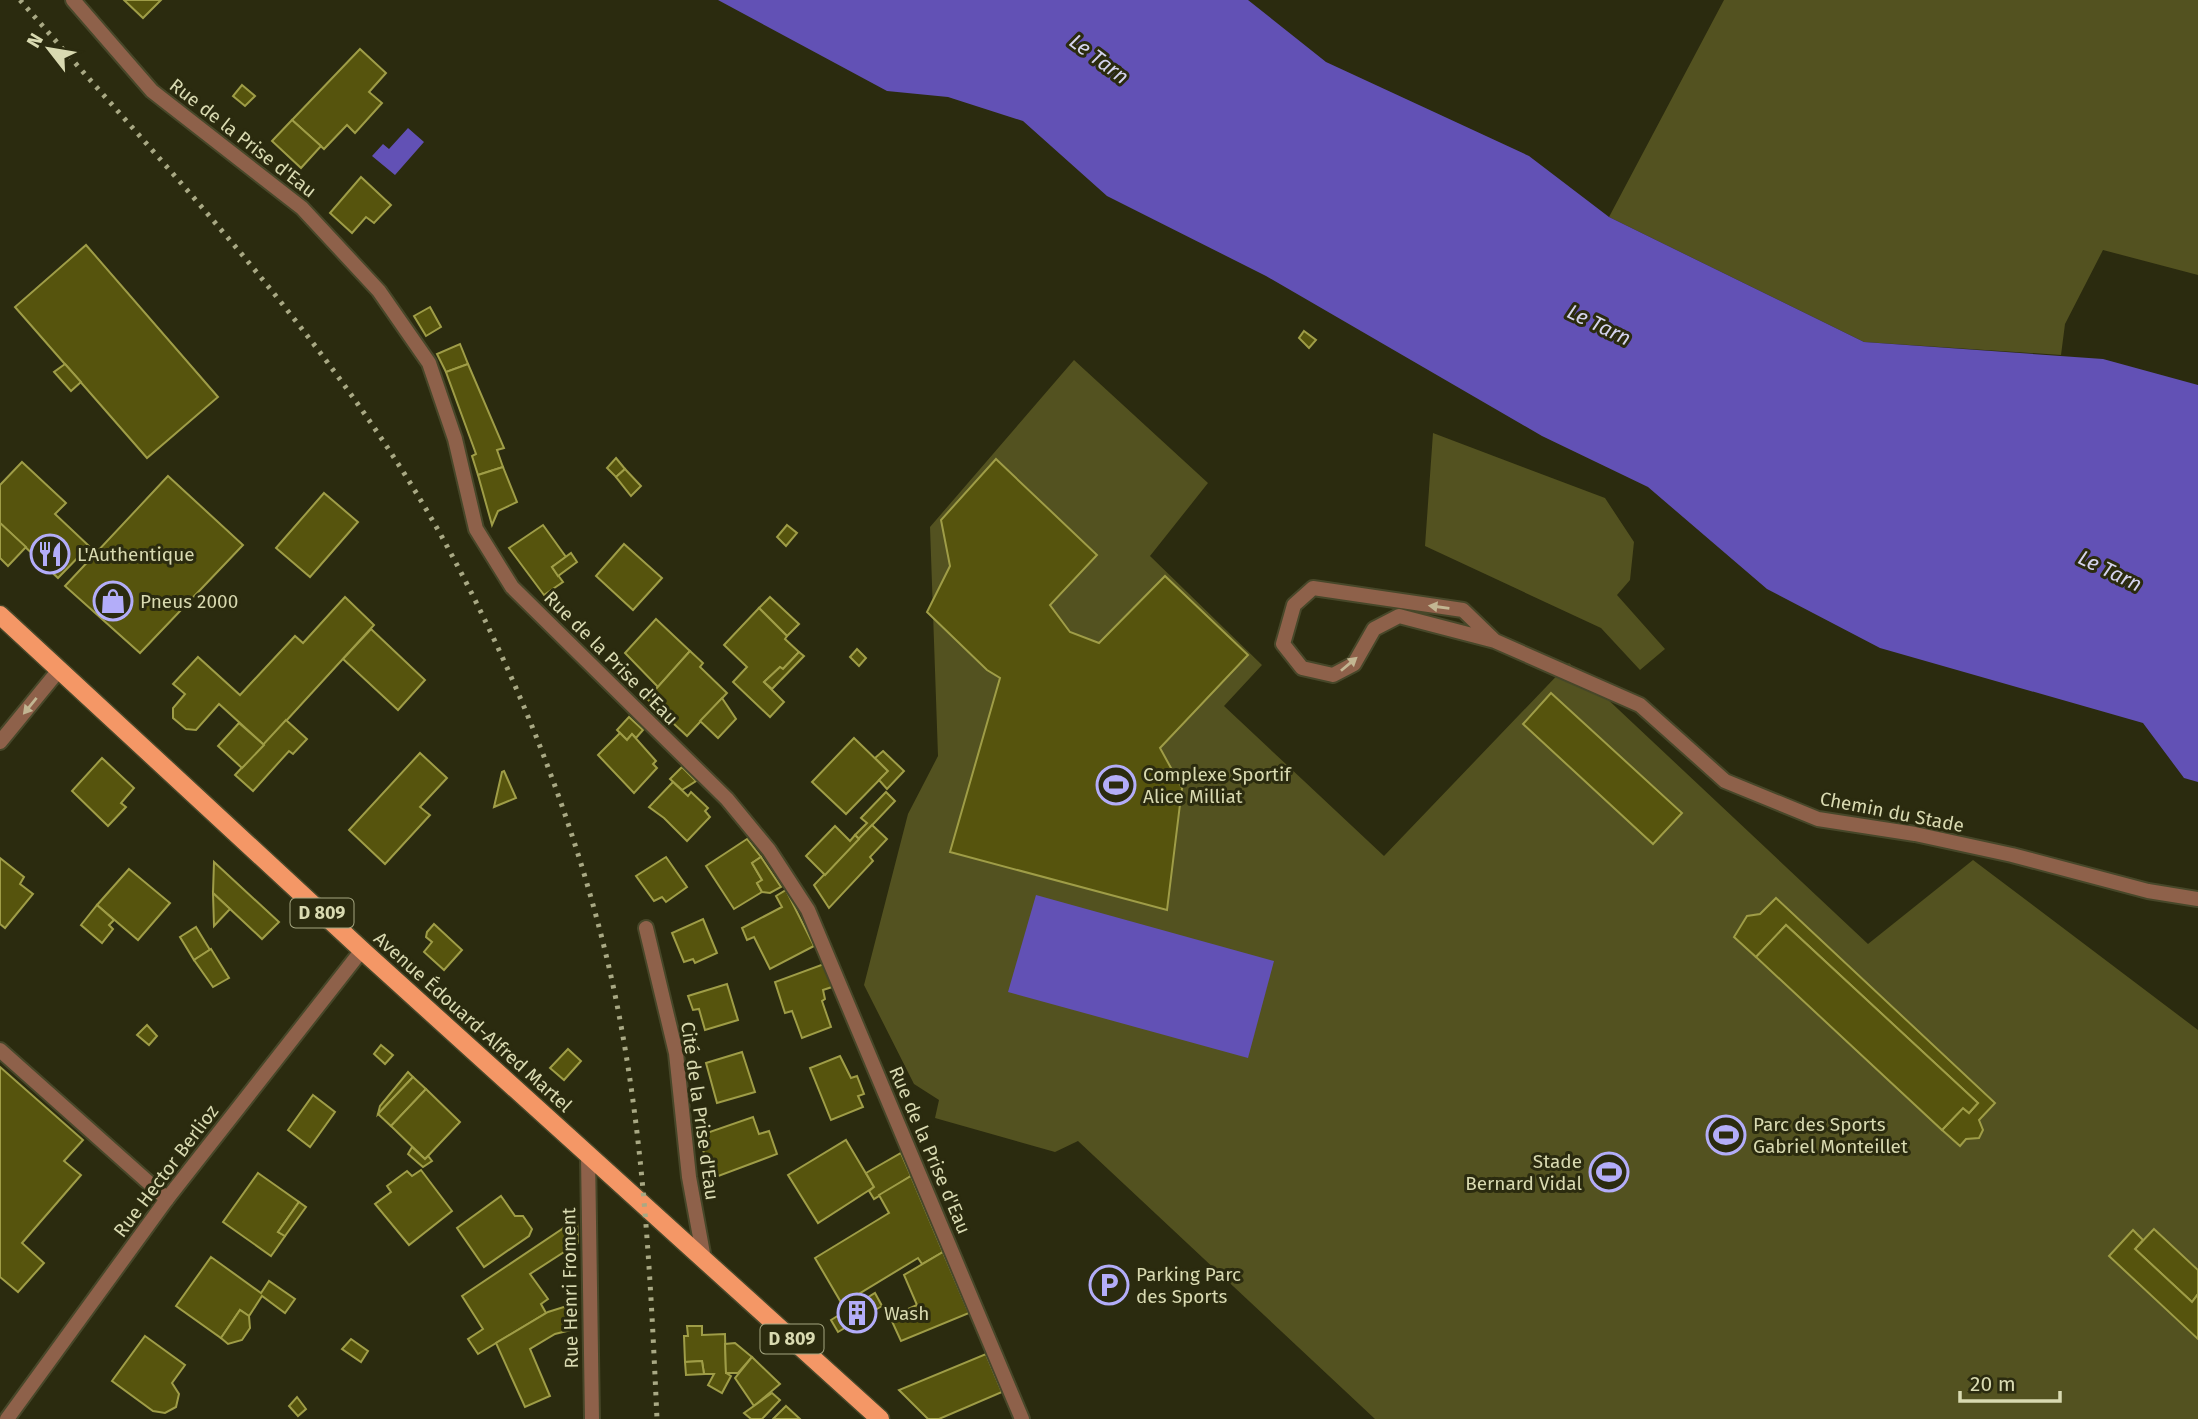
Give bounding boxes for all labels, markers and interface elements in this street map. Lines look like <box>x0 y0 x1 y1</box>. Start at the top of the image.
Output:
north arrow <box>14 14 84 84</box>
water label: Le Tarn <box>1064 28 1134 90</box>
text: N <box>22 29 48 52</box>
street label: Rue de la Prise d'Eau <box>165 74 321 202</box>
water label: Le Tarn <box>1563 298 1635 352</box>
restaurant icon: L'Authentique <box>29 533 71 575</box>
place label: L'Authentique <box>77 543 195 566</box>
water label: Le Tarn <box>2074 544 2146 598</box>
shop icon: Pneus 2000 <box>92 580 134 622</box>
street label: Rue de la Prise d'Eau <box>539 586 683 730</box>
place label: Pneus 2000 <box>140 590 238 613</box>
one-way arrow <box>1428 601 1450 612</box>
one-way arrow <box>1340 656 1358 671</box>
one-way arrow <box>22 696 37 714</box>
place label: Complexe Sportif Alice Milliat <box>1143 763 1292 808</box>
sports icon: Complexe Sportif Alice Milliat <box>1095 764 1137 806</box>
street label: Chemin du Stade <box>1818 787 1966 837</box>
road number: D 809 <box>290 898 354 928</box>
street label: Avenue Édouard-Alfred Martel <box>369 927 577 1117</box>
street label: Cité de la Prise d'Eau <box>676 1020 724 1202</box>
street label: Rue de la Prise d'Eau <box>884 1063 976 1237</box>
street label: Rue Hector Berlioz <box>109 1100 223 1242</box>
place label: Parc des Sports Gabriel Monteillet <box>1753 1113 1908 1158</box>
sports icon: Parc des Sports Gabriel Monteillet <box>1705 1114 1747 1156</box>
place label: Stade Bernard Vidal <box>1465 1150 1582 1195</box>
sports icon: Stade Bernard Vidal <box>1588 1151 1630 1193</box>
street label: Rue Henri Froment <box>557 1207 583 1369</box>
place label: Parking Parc des Sports <box>1136 1263 1241 1308</box>
parking icon: Parking Parc des Sports <box>1088 1264 1130 1306</box>
building icon: Wash <box>836 1292 878 1334</box>
place label: Wash <box>884 1302 929 1325</box>
road number: D 809 <box>760 1324 824 1354</box>
scale bar <box>1960 1360 2060 1404</box>
text: 20 m <box>1970 1371 2016 1397</box>

